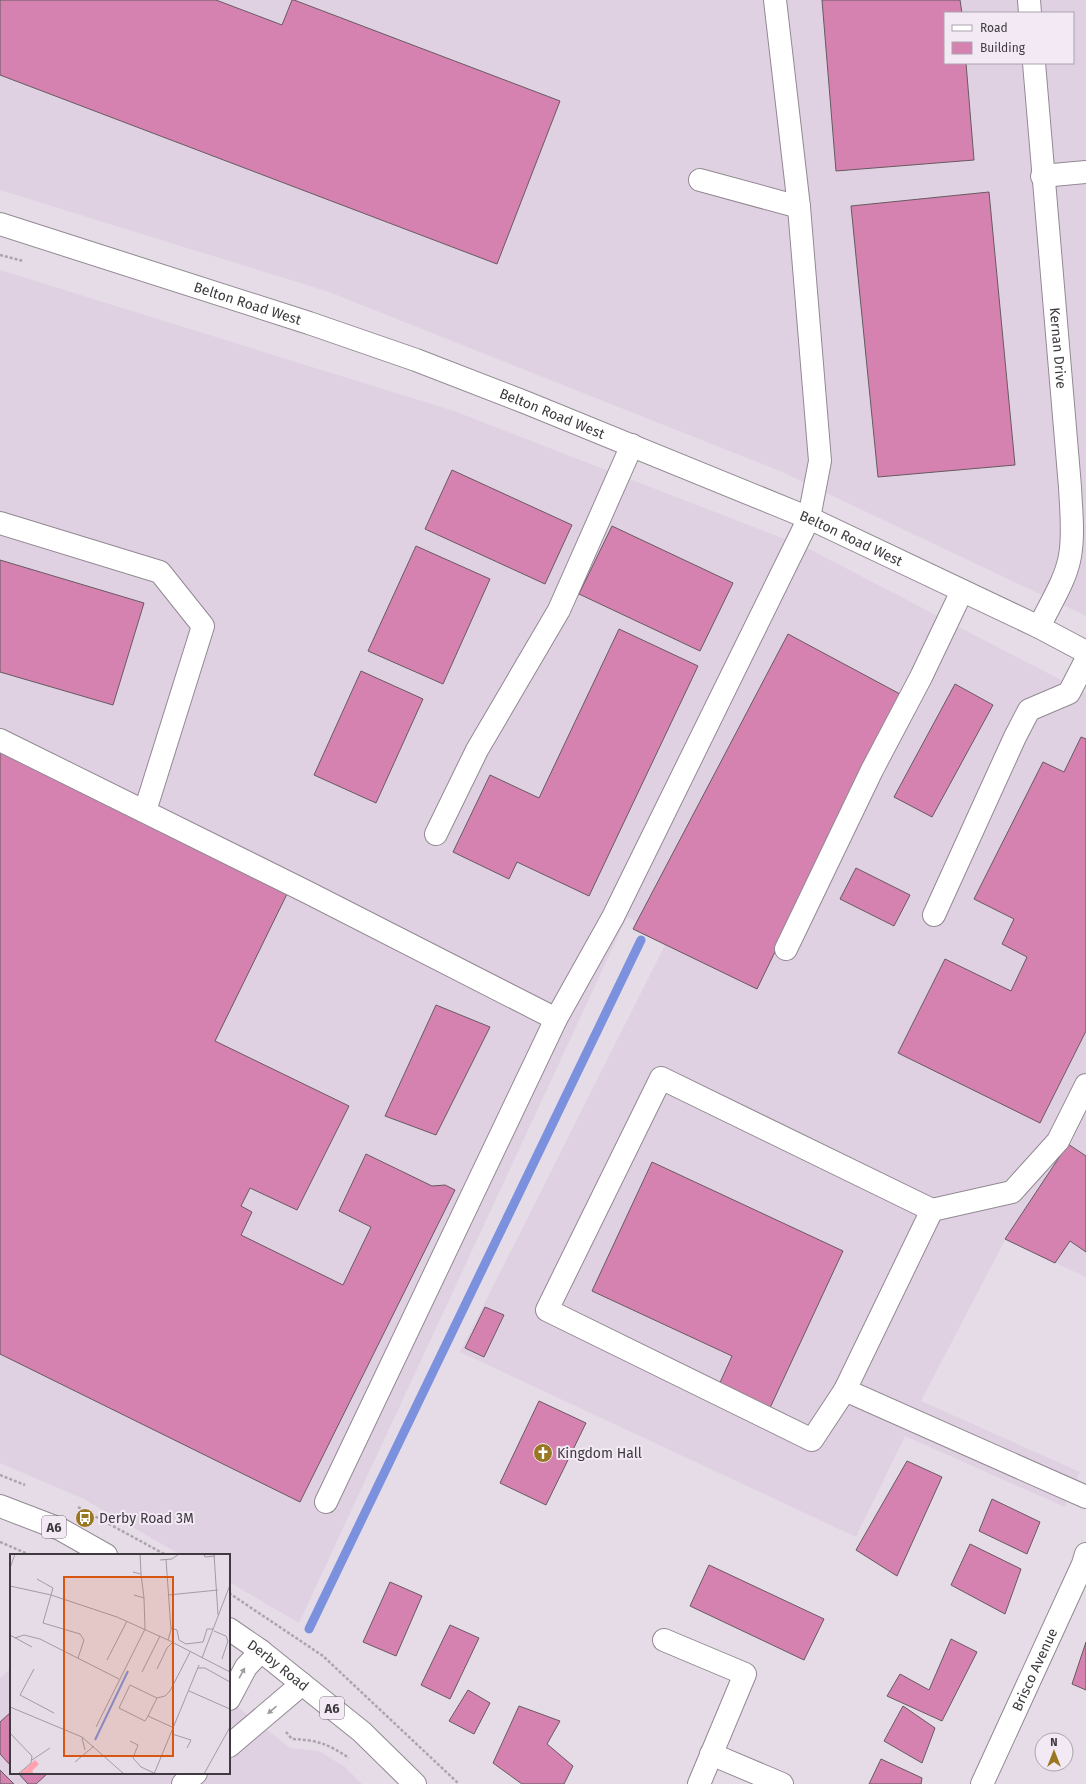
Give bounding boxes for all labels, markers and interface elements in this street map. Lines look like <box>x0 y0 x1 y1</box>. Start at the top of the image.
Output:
legend <box>944 12 1074 64</box>
text: Road <box>980 21 1008 35</box>
text: Building <box>980 41 1026 55</box>
street label: Belton Road West <box>192 278 304 329</box>
street label: Kernan Drive <box>1046 307 1070 389</box>
street label: Belton Road West <box>497 385 608 443</box>
street label: Belton Road West <box>797 507 906 570</box>
church icon: Kingdom Hall <box>532 1442 554 1464</box>
place label: Kingdom Hall <box>557 1445 642 1462</box>
bus stop icon: Derby Road 3M <box>74 1507 96 1529</box>
place label: Derby Road 3M <box>99 1510 194 1527</box>
road number: A6 <box>42 1516 66 1538</box>
inset map <box>10 1554 230 1774</box>
street label: Brisco Avenue <box>1008 1625 1061 1714</box>
street label: Derby Road <box>244 1636 312 1694</box>
one-way arrow <box>239 1667 246 1679</box>
road number: A6 <box>320 1697 344 1719</box>
one-way arrow <box>267 1705 277 1714</box>
north arrow <box>1034 1732 1074 1772</box>
text: N <box>1050 1736 1058 1749</box>

